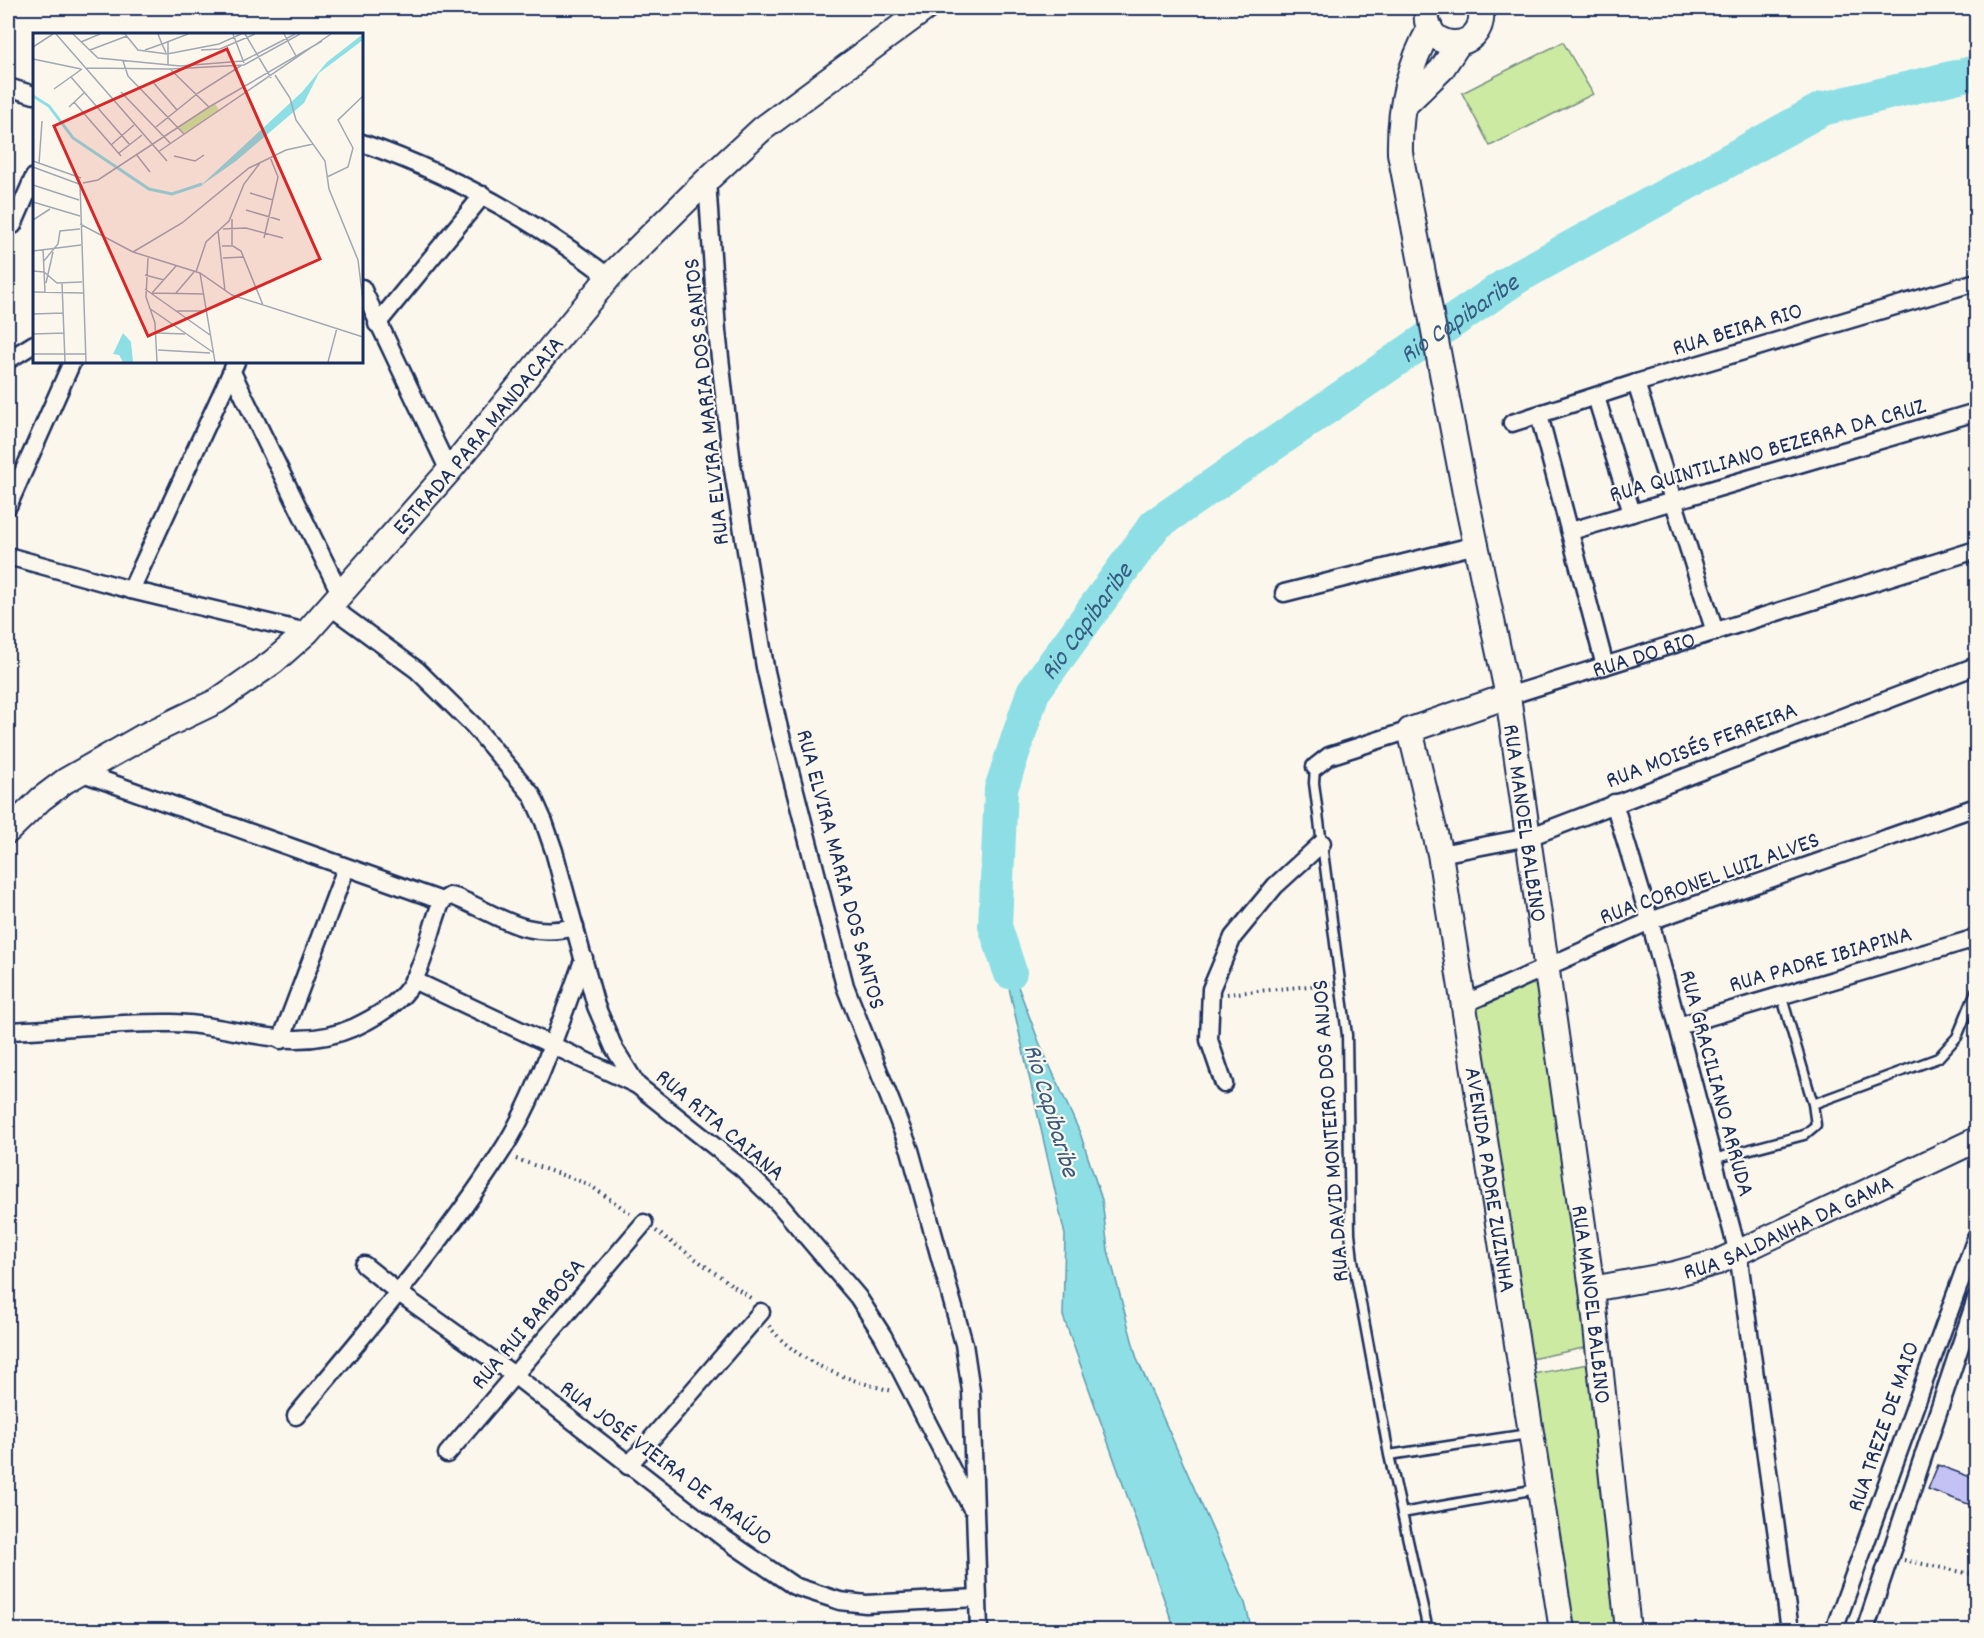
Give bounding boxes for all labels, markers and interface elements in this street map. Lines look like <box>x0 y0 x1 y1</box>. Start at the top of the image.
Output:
inset map <box>33 33 363 363</box>
street label: RUA ELVIRA MARIA DOS SANTOS <box>676 256 740 547</box>
water label: Rio Capibaribe <box>1393 265 1529 374</box>
street label: RUA BEIRA RIO <box>1668 295 1807 367</box>
street label: ESTRADA PARA MANDACAIA <box>386 330 574 544</box>
street label: RUA QUINTILIANO BEZERRA DA CRUZ <box>1606 390 1930 513</box>
water label: Rio Capibaribe <box>1032 555 1144 689</box>
street label: RUA DO RIO <box>1589 624 1700 689</box>
street label: RUA MOISÉS FERREIRA <box>1601 695 1803 799</box>
street label: RUA MANOEL BALBINO <box>1492 722 1554 925</box>
street label: RUA ELVIRA MARIA DOS SANTOS <box>785 726 893 1014</box>
street label: RUA CORONEL LUIZ ALVES <box>1595 824 1825 935</box>
street label: RUA PADRE IBIAPINA <box>1725 918 1916 1003</box>
street label: RUA GRACILIANO ARRUDA <box>1669 967 1762 1201</box>
street label: RUA DAVID MONTEIRO DOS ANJOS <box>1304 978 1360 1283</box>
water label: Rio Capibaribe <box>1012 1040 1088 1184</box>
street label: RUA RITA CAIANA <box>647 1062 791 1191</box>
street label: AVENIDA PADRE ZUZINHA <box>1454 1065 1523 1295</box>
street label: RUA SALDANHA DA GAMA <box>1680 1167 1900 1291</box>
street label: RUA MANOEL BALBINO <box>1560 1203 1618 1406</box>
street label: RUA RUI BARBOSA <box>464 1252 595 1398</box>
street label: RUA TREZE DE MAIO <box>1840 1337 1930 1517</box>
street label: RUA JOSÉ VIEIRA DE ARAÚJO <box>552 1373 779 1556</box>

